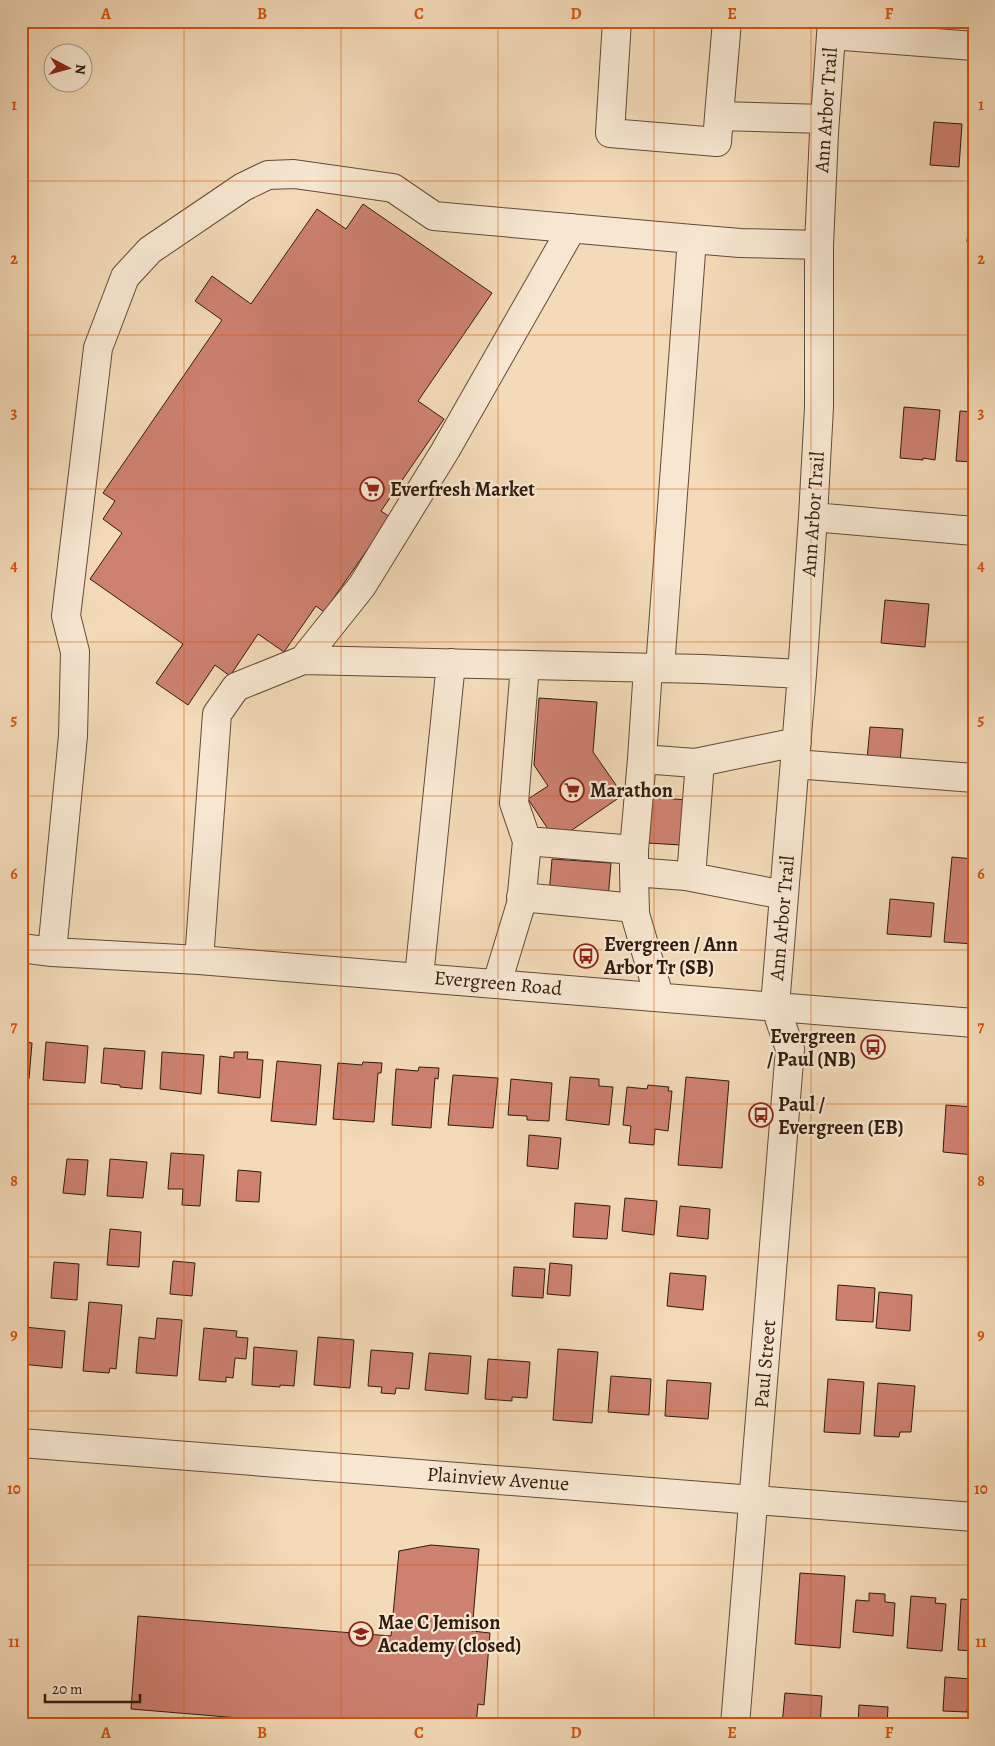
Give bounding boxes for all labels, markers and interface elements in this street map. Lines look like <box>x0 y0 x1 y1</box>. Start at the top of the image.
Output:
text: A <box>100 3 112 25</box>
text: B <box>257 3 267 25</box>
text: C <box>414 3 424 25</box>
text: D <box>570 3 582 25</box>
text: E <box>727 3 737 25</box>
text: F <box>885 3 894 25</box>
north arrow <box>42 42 92 92</box>
street label: Ann Arbor Trail <box>808 46 844 175</box>
text: N <box>70 63 90 75</box>
text: 1 <box>11 94 17 116</box>
text: 1 <box>978 94 984 116</box>
text: 2 <box>10 248 18 270</box>
text: 2 <box>977 248 985 270</box>
text: 3 <box>11 402 18 424</box>
text: 3 <box>978 402 985 424</box>
street label: Ann Arbor Trail <box>795 450 831 579</box>
supermarket icon: Everfresh Market <box>359 476 385 502</box>
place label: Everfresh Market <box>390 476 535 503</box>
text: 4 <box>10 555 18 577</box>
text: 4 <box>977 555 985 577</box>
text: 5 <box>11 709 18 731</box>
text: 5 <box>978 709 985 731</box>
supermarket icon: Marathon <box>559 777 585 803</box>
place label: Marathon <box>590 777 673 804</box>
street label: Ann Arbor Trail <box>763 854 801 983</box>
text: 6 <box>10 863 18 885</box>
text: 6 <box>977 863 985 885</box>
place label: Evergreen / Ann Arbor Tr (SB) <box>603 931 738 981</box>
bus stop icon: Evergreen / Ann Arbor Tr (SB) <box>573 943 599 969</box>
street label: Evergreen Road <box>433 964 563 1002</box>
text: 7 <box>11 1016 18 1038</box>
text: 7 <box>978 1016 985 1038</box>
place label: Evergreen / Paul (NB) <box>767 1023 856 1073</box>
bus stop icon: Evergreen / Paul (NB) <box>860 1034 886 1060</box>
place label: Paul / Evergreen (EB) <box>778 1091 904 1141</box>
bus stop icon: Paul / Evergreen (EB) <box>748 1102 774 1128</box>
text: 8 <box>10 1170 18 1192</box>
text: 8 <box>977 1170 985 1192</box>
street label: Paul Street <box>748 1318 782 1409</box>
text: 9 <box>10 1324 18 1346</box>
text: 9 <box>977 1324 985 1346</box>
street label: Plainview Avenue <box>426 1461 570 1497</box>
text: 10 <box>7 1478 21 1500</box>
text: 10 <box>974 1478 988 1500</box>
place label: Mae C Jemison Academy (closed) <box>377 1609 521 1659</box>
school or university icon: Mae C Jemison Academy (closed) <box>348 1621 374 1647</box>
text: 11 <box>8 1631 20 1653</box>
text: 11 <box>975 1631 987 1653</box>
scale bar <box>45 1671 140 1703</box>
text: 20 m <box>52 1679 83 1699</box>
text: A <box>100 1722 112 1744</box>
text: B <box>257 1722 267 1744</box>
text: C <box>414 1722 424 1744</box>
text: D <box>570 1722 582 1744</box>
text: E <box>727 1722 737 1744</box>
text: F <box>885 1722 894 1744</box>

